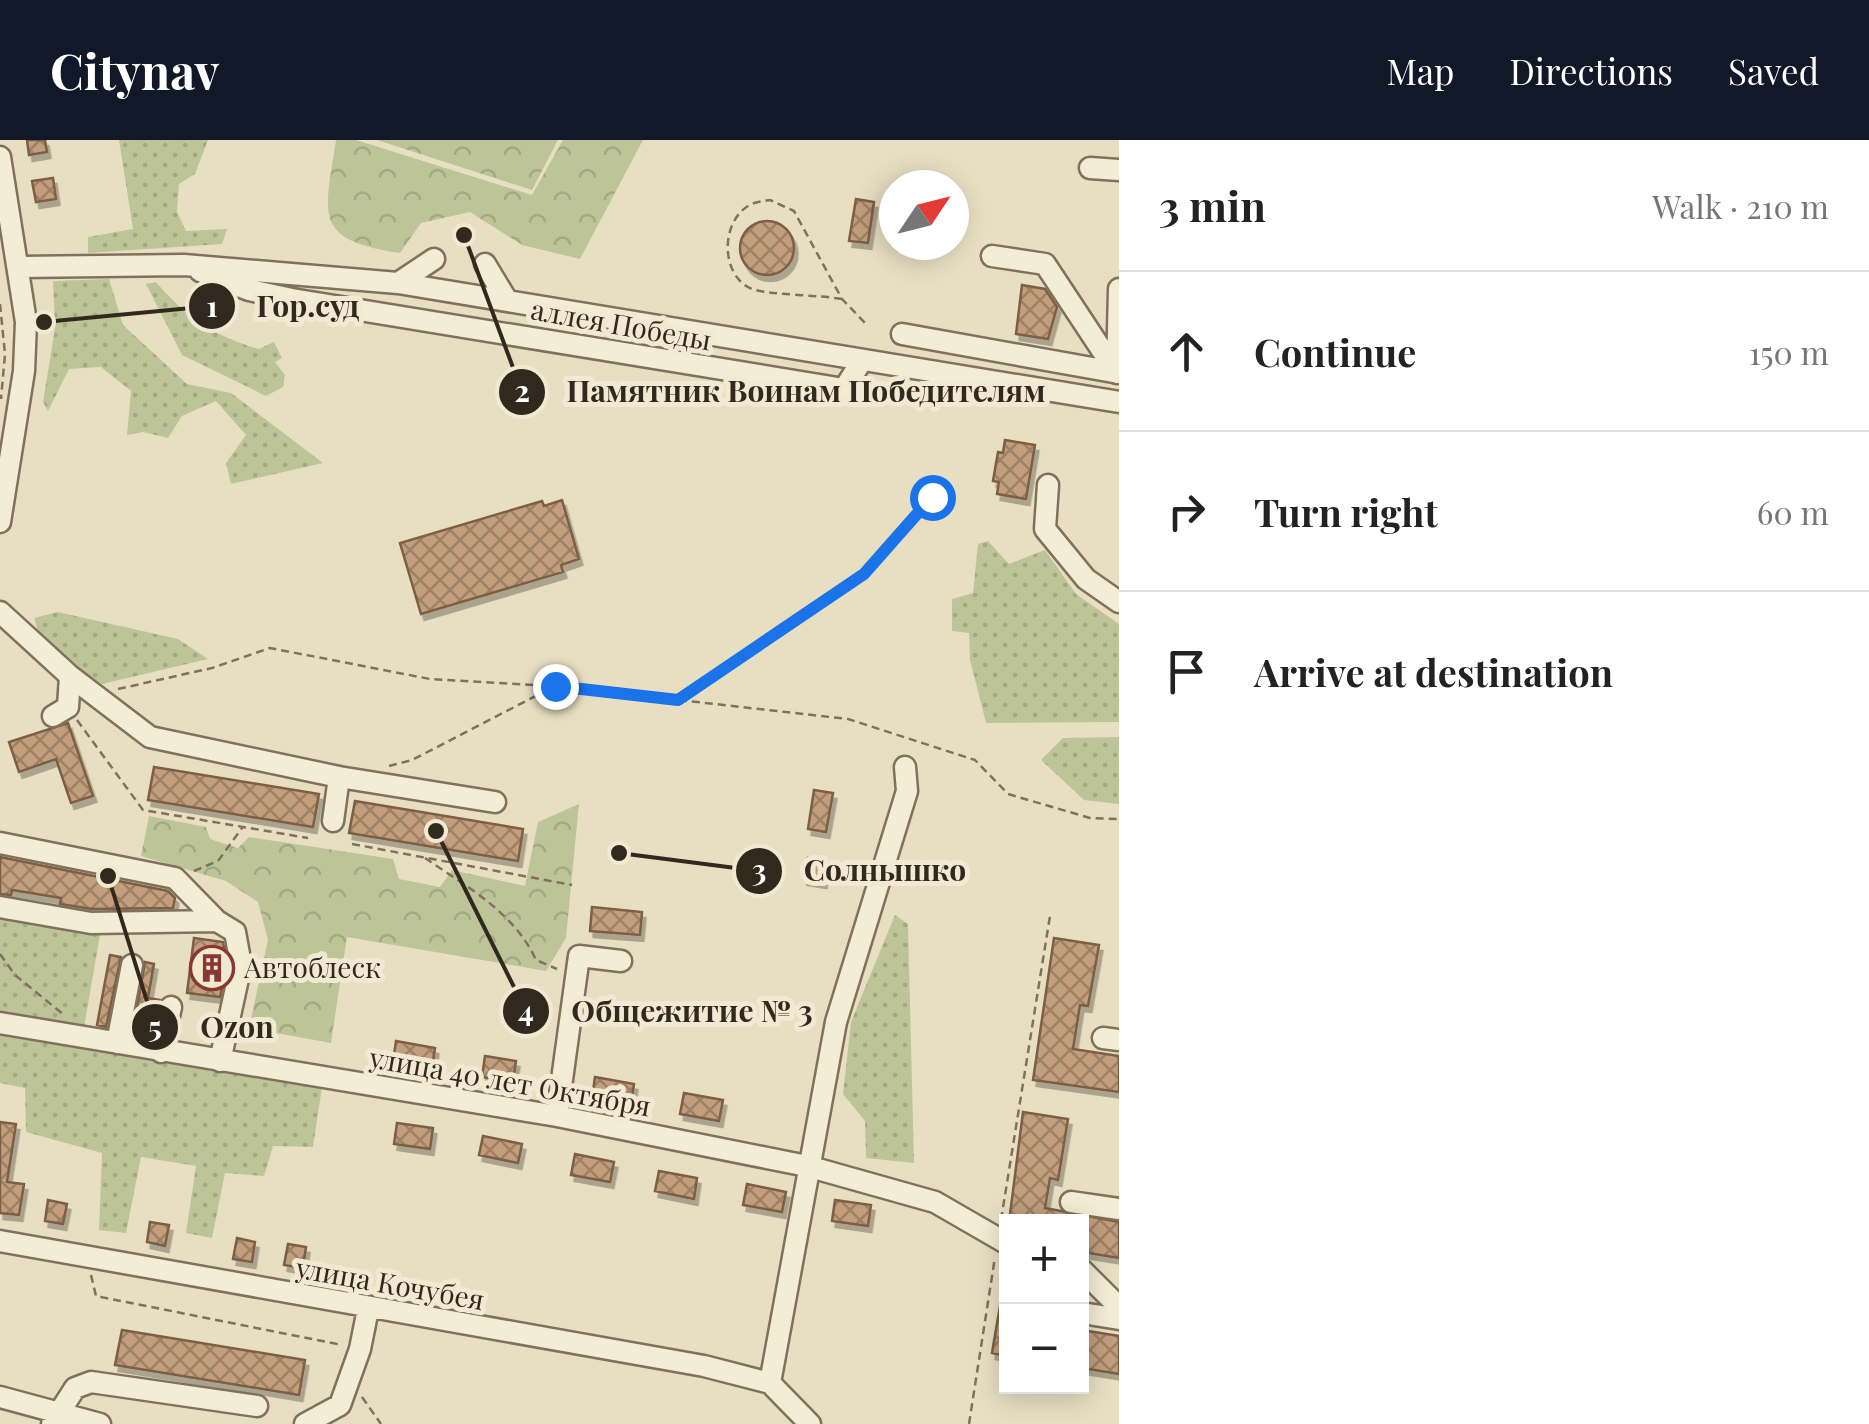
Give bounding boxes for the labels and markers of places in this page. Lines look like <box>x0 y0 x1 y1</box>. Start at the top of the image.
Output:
callout: Гор.суд <box>187 276 380 336</box>
callout: Памятник Воинам Победителям <box>497 362 1066 422</box>
callout: Солнышко <box>734 841 986 901</box>
building icon: Автоблеск <box>189 945 235 991</box>
place label: Автоблеск <box>243 948 381 985</box>
callout: Общежитие № 3 <box>501 981 832 1041</box>
callout: Ozon <box>130 997 293 1057</box>

